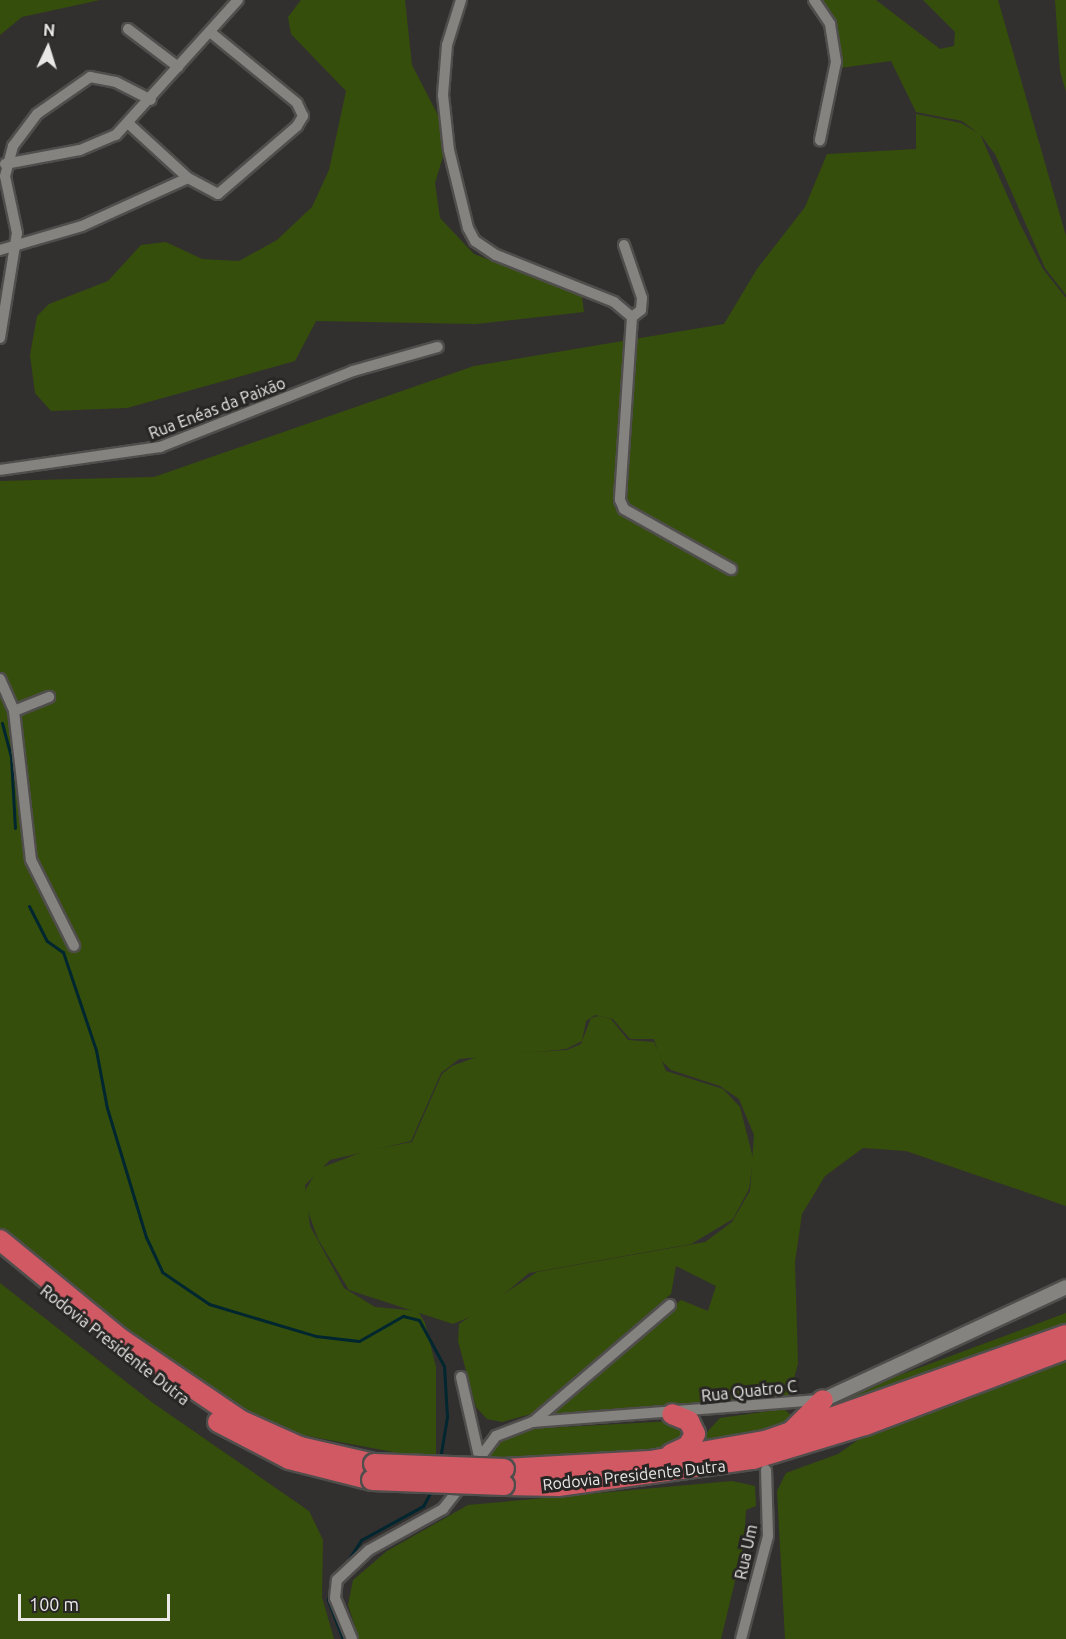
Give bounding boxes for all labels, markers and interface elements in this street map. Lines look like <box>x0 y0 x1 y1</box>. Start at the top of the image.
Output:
north arrow <box>18 18 78 78</box>
text: N <box>43 21 56 39</box>
street label: Rua Enéas da Paixão <box>146 373 288 443</box>
street label: Rodovia Presidente Dutra <box>37 1281 193 1409</box>
street label: Rua Quatro C <box>700 1376 798 1406</box>
street label: Rodovia Presidente Dutra <box>542 1456 726 1494</box>
street label: Rua Um <box>731 1523 761 1581</box>
scale bar <box>21 1582 172 1620</box>
text: 100 m <box>29 1594 79 1614</box>

